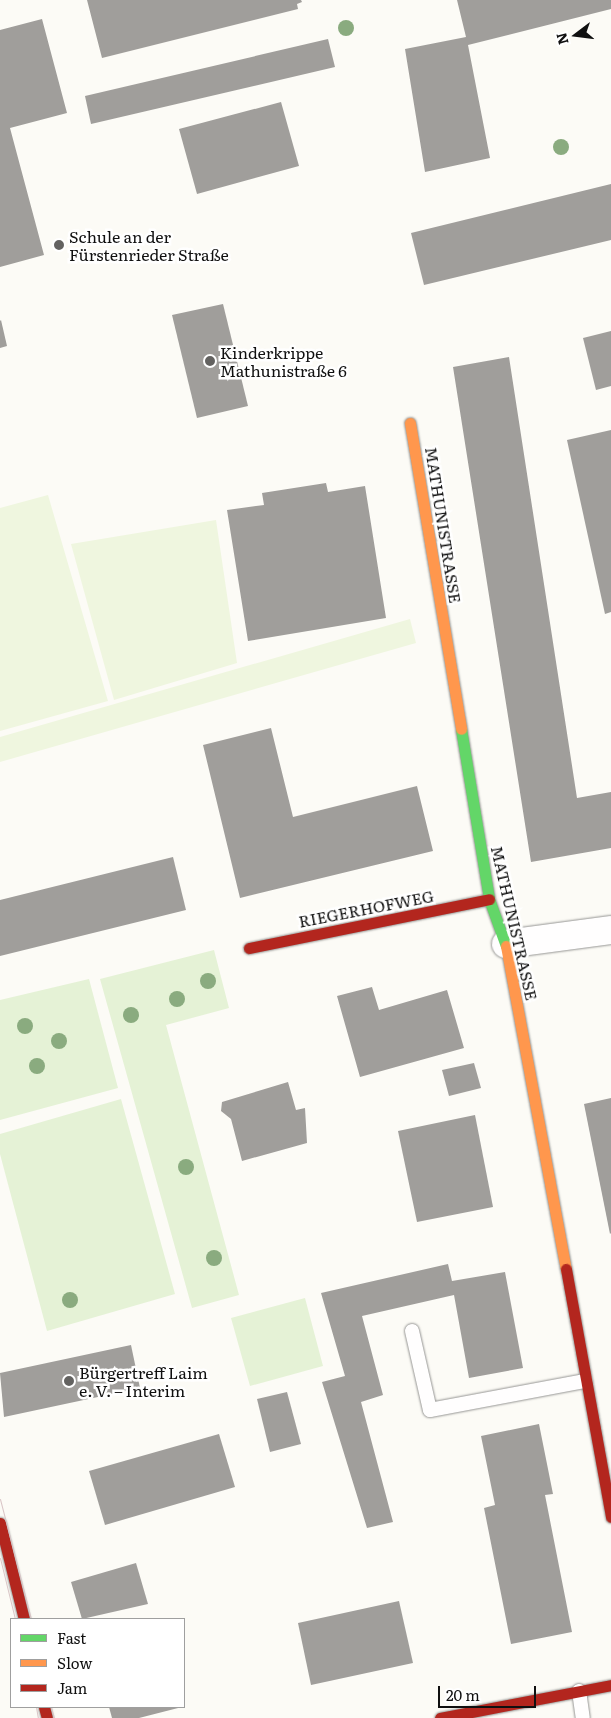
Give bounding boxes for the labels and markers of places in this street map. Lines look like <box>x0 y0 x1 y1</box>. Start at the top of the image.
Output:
place label: Schule an der Fürstenrieder Straße <box>69 226 229 264</box>
marker: Schule an der Fürstenrieder Straße <box>53 239 65 251</box>
place label: Kinderkrippe Mathunistraße 6 <box>220 342 347 380</box>
marker: Kinderkrippe Mathunistraße 6 <box>204 355 216 367</box>
place label: Bürgertreff Laim e. V. – Interim <box>79 1362 208 1400</box>
marker: Bürgertreff Laim e. V. – Interim <box>63 1375 75 1387</box>

